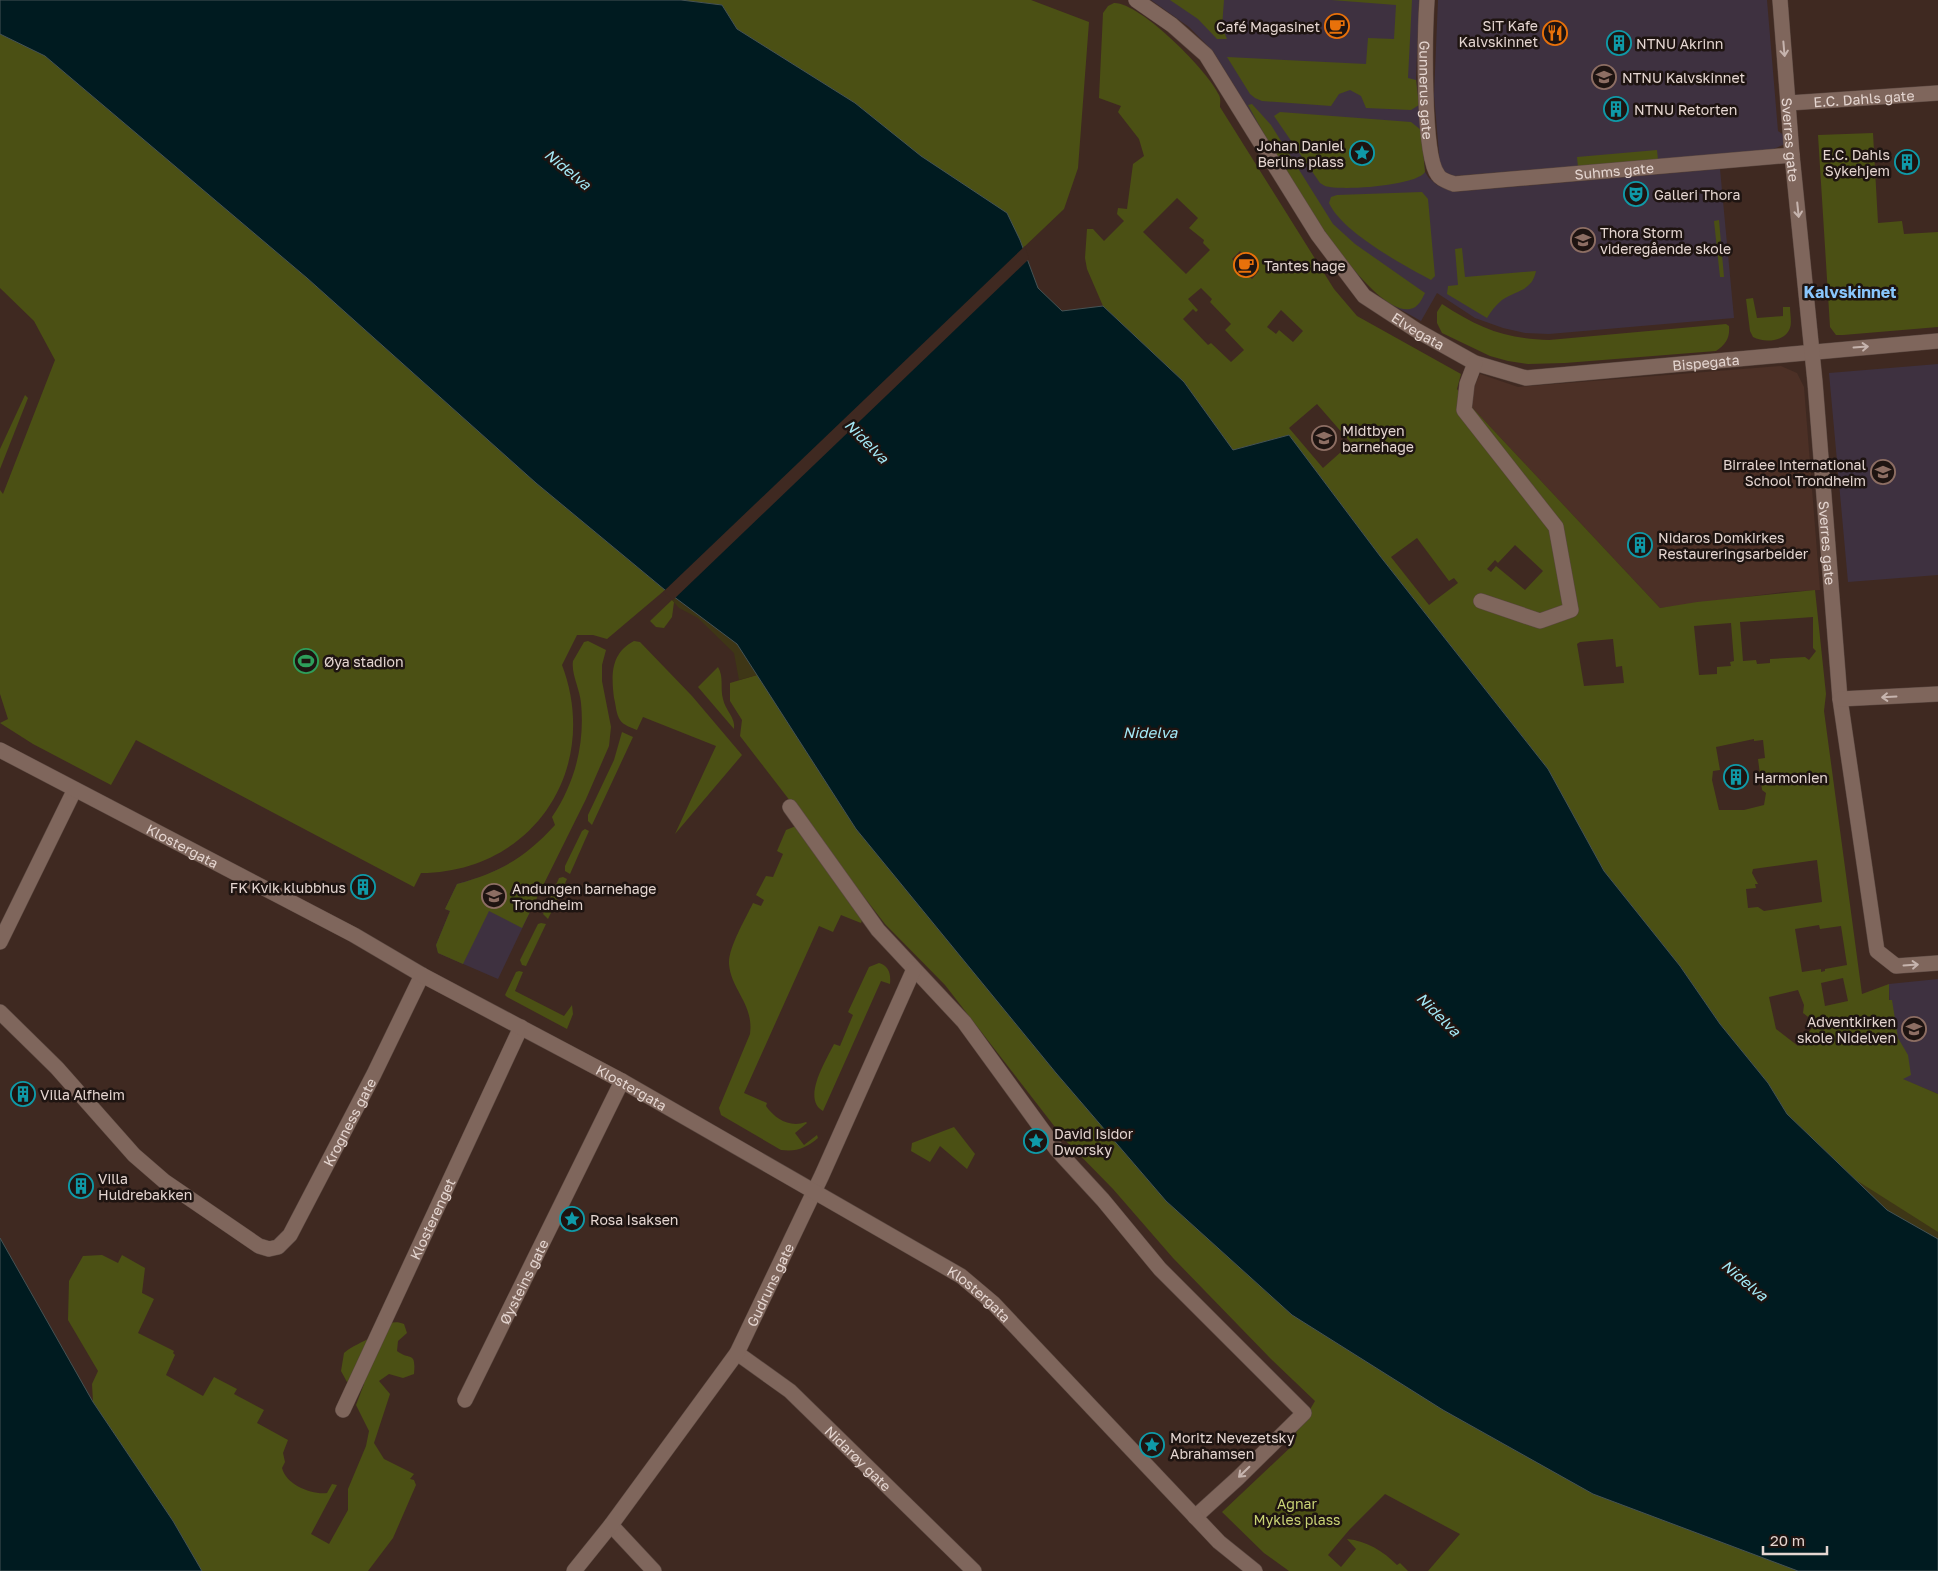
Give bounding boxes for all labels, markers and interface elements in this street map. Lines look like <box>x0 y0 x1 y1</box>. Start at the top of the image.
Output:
cafe icon: Café Magasinet <box>1324 13 1350 39</box>
place label: SiT Kafe Kalvskinnet <box>1459 17 1538 50</box>
place label: Café Magasinet <box>1216 18 1320 35</box>
restaurant icon: SiT Kafe Kalvskinnet <box>1542 20 1568 46</box>
building icon: NTNU Akrinn <box>1606 30 1632 56</box>
place label: NTNU Akrinn <box>1636 35 1723 52</box>
street label: Gunnerus gate <box>1417 40 1437 140</box>
one-way arrow <box>1780 40 1789 56</box>
school or university icon: NTNU Kalvskinnet <box>1591 64 1617 90</box>
place label: NTNU Kalvskinnet <box>1622 69 1745 86</box>
street label: E.C. Dahls gate <box>1813 86 1915 110</box>
building icon: NTNU Retorten <box>1603 96 1629 122</box>
street label: Sverres gate <box>1779 97 1803 183</box>
place label: NTNU Retorten <box>1634 101 1737 118</box>
place label: Johan Daniel Berlins plass <box>1257 137 1344 170</box>
place icon: Johan Daniel Berlins plass <box>1349 140 1375 166</box>
water label: Nidelva <box>541 145 595 193</box>
place label: E.C. Dahls Sykehjem <box>1822 146 1890 179</box>
building icon: E.C. Dahls Sykehjem <box>1894 149 1920 175</box>
street label: Suhms gate <box>1574 158 1654 182</box>
theatre icon: Galleri Thora <box>1623 181 1649 207</box>
place label: Galleri Thora <box>1654 186 1740 203</box>
one-way arrow <box>1793 202 1803 218</box>
place label: Thora Storm videregående skole <box>1600 224 1731 257</box>
school or university icon: Thora Storm videregående skole <box>1570 227 1596 253</box>
cafe icon: Tantes hage <box>1233 252 1259 278</box>
place label: Tantes hage <box>1264 257 1346 274</box>
district label: Kalvskinnet <box>1804 282 1896 302</box>
street label: Elvegata <box>1389 308 1448 353</box>
one-way arrow <box>1852 342 1868 352</box>
street label: Bispegata <box>1672 350 1740 373</box>
water label: Nidelva <box>841 415 893 467</box>
place label: Midtbyen barnehage <box>1342 422 1414 455</box>
school or university icon: Midtbyen barnehage <box>1311 425 1337 451</box>
place label: Birralee International School Trondheim <box>1723 456 1866 489</box>
school or university icon: Birralee International School Trondheim <box>1870 459 1896 485</box>
street label: Sverres gate <box>1816 500 1839 586</box>
place label: Nidaros Domkirkes Restaureringsarbeider <box>1658 529 1809 562</box>
building icon: Nidaros Domkirkes Restaureringsarbeider <box>1627 532 1653 558</box>
sports icon: Øya stadion <box>293 648 319 674</box>
place label: Øya stadion <box>324 653 404 670</box>
one-way arrow <box>1882 692 1898 701</box>
water label: Nidelva <box>1123 723 1178 741</box>
building icon: Harmonien <box>1723 764 1749 790</box>
place label: Harmonien <box>1754 769 1828 786</box>
street label: Klostergata <box>144 820 221 871</box>
building icon: FK Kvik klubbhus <box>350 874 376 900</box>
place label: FK Kvik klubbhus <box>230 879 346 896</box>
place label: Andungen barnehage Trondheim <box>512 880 656 913</box>
school or university icon: Andungen barnehage Trondheim <box>481 883 507 909</box>
one-way arrow <box>1903 961 1919 970</box>
water label: Nidelva <box>1413 988 1465 1040</box>
place label: Adventkirken skole Nidelven <box>1797 1013 1896 1046</box>
school or university icon: Adventkirken skole Nidelven <box>1901 1016 1927 1042</box>
street label: Klostergata <box>593 1060 670 1114</box>
street label: Krogness gate <box>319 1075 379 1169</box>
building icon: Villa Alfheim <box>10 1081 36 1107</box>
place label: Villa Alfheim <box>40 1086 125 1103</box>
place label: David Isidor Dworsky <box>1054 1125 1134 1158</box>
place icon: David Isidor Dworsky <box>1023 1128 1049 1154</box>
place label: Villa Huldrebakken <box>98 1170 192 1203</box>
building icon: Villa Huldrebakken <box>68 1173 94 1199</box>
street label: Klosterenget <box>406 1175 458 1262</box>
place icon: Rosa Isaksen <box>559 1206 585 1232</box>
place label: Rosa Isaksen <box>590 1211 678 1228</box>
street label: Øysteins gate <box>495 1236 551 1327</box>
street label: Gudruns gate <box>742 1240 797 1329</box>
water label: Nidelva <box>1718 1256 1772 1305</box>
street label: Klostergata <box>945 1262 1015 1325</box>
street label: Nidarøy gate <box>822 1422 895 1494</box>
place label: Moritz Nevezetsky Abrahamsen <box>1170 1429 1295 1462</box>
place icon: Moritz Nevezetsky Abrahamsen <box>1139 1432 1165 1458</box>
one-way arrow <box>1238 1466 1251 1478</box>
park label: Agnar Mykles plass <box>1253 1495 1341 1528</box>
scale bar <box>1763 1524 1827 1556</box>
text: 20 m <box>1770 1531 1805 1549</box>

